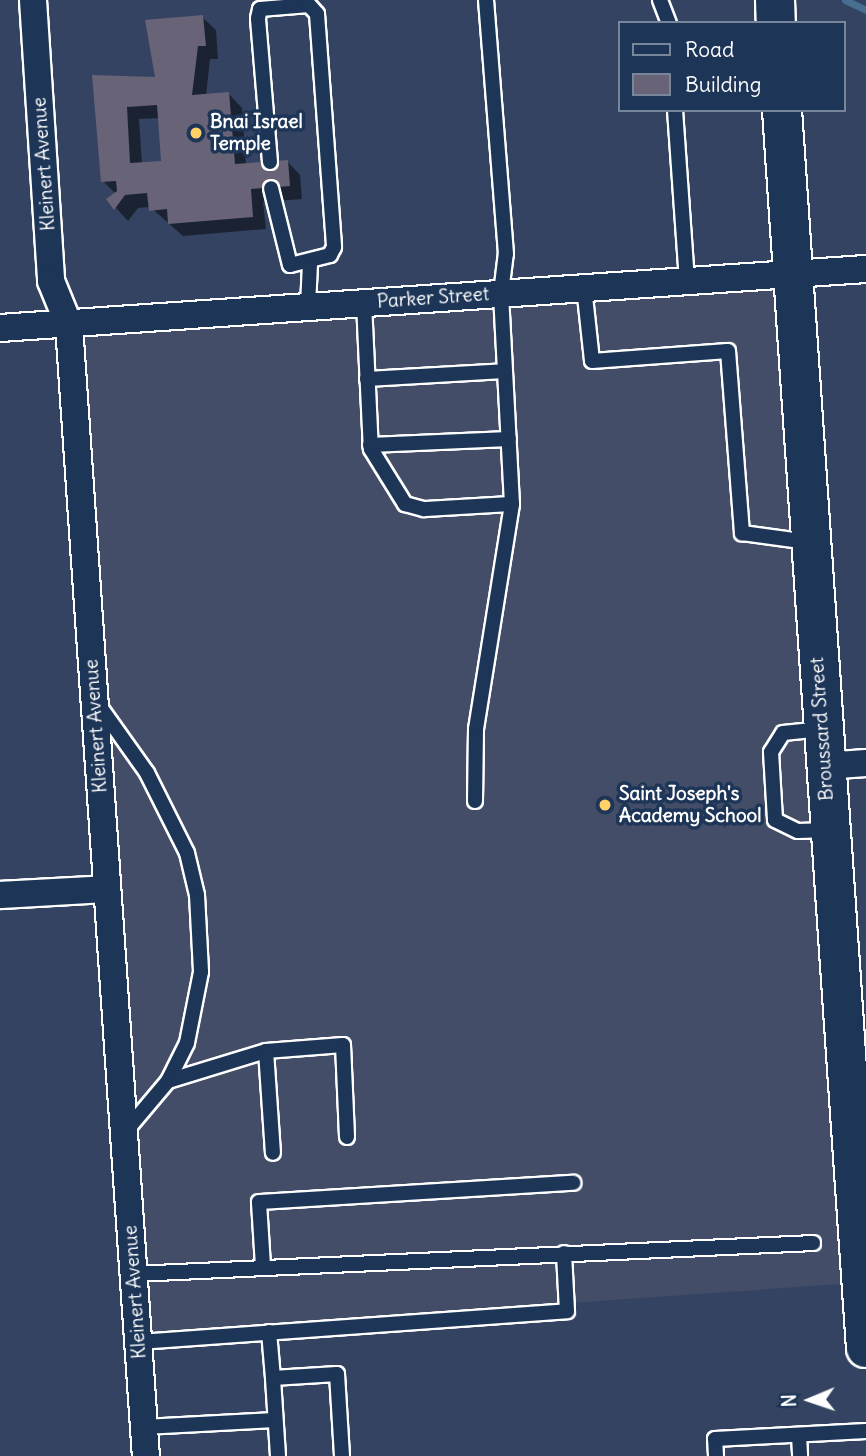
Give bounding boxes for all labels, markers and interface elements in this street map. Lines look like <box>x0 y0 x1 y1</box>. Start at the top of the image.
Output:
legend <box>618 21 845 112</box>
text: Road <box>685 36 734 63</box>
text: Building <box>685 71 761 98</box>
street label: Kleinert Avenue <box>28 96 60 232</box>
place label: Bnai Israel Temple <box>210 111 303 155</box>
marker: Bnai Israel Temple <box>188 125 204 141</box>
street label: Parker Street <box>376 283 490 313</box>
street label: Broussard Street <box>806 656 838 802</box>
street label: Kleinert Avenue <box>80 658 112 794</box>
place label: Saint Joseph's Academy School <box>619 783 761 827</box>
marker: Saint Joseph's Academy School <box>597 797 613 813</box>
street label: Kleinert Avenue <box>119 1224 151 1360</box>
north arrow <box>775 1365 845 1435</box>
text: N <box>777 1394 801 1408</box>

